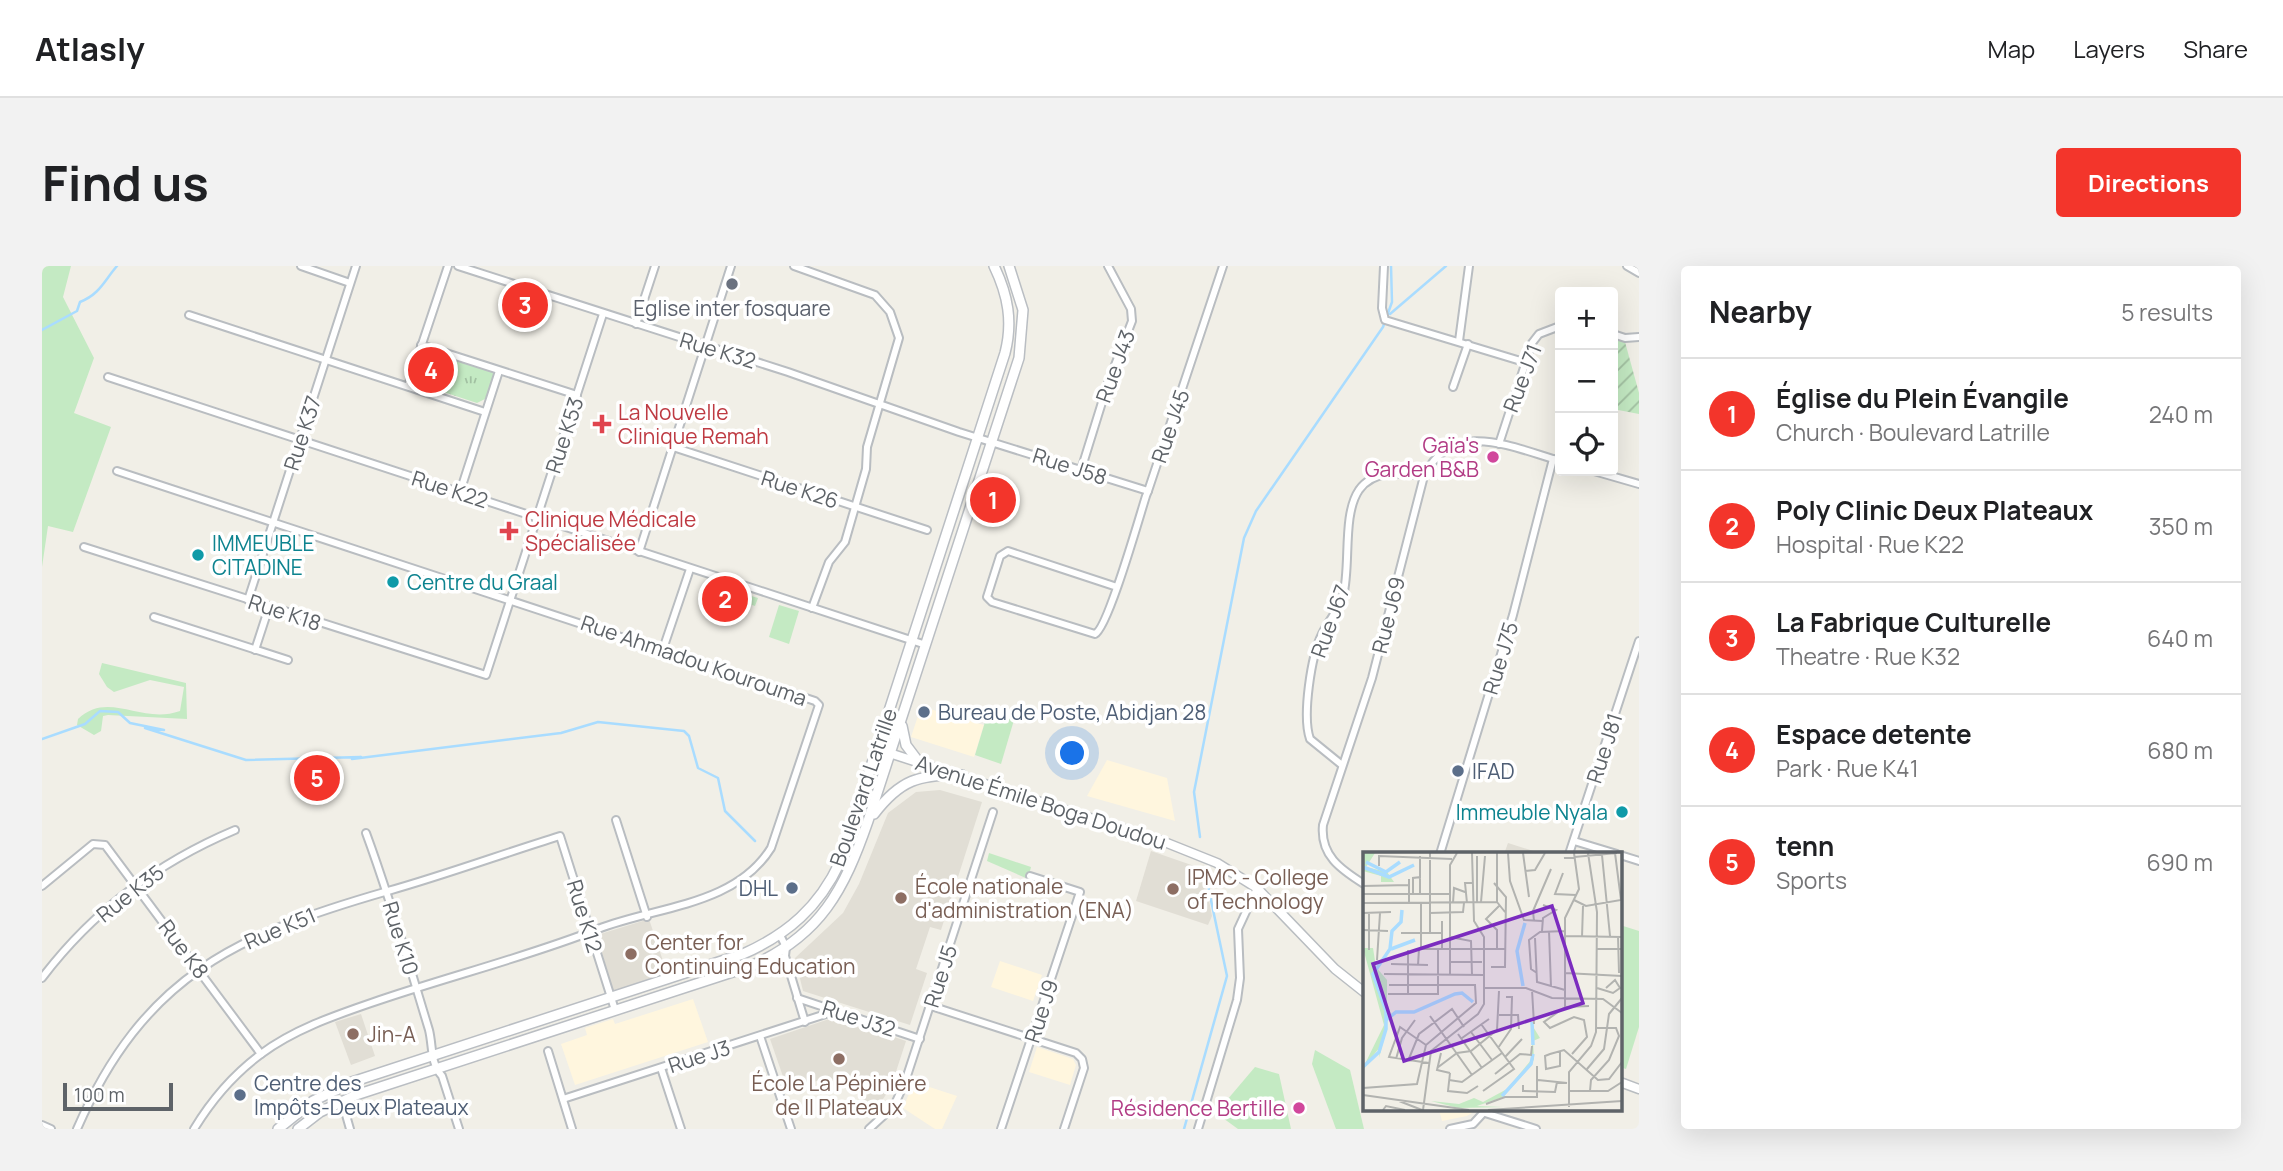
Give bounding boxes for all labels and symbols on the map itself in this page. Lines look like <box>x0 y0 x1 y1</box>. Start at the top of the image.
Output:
marker: Eglise inter fosquare <box>724 276 740 292</box>
pin: 3 <box>502 279 548 331</box>
place label: Eglise inter fosquare <box>633 294 831 322</box>
street label: Rue K32 <box>676 325 760 375</box>
street label: Rue J43 <box>1089 326 1141 406</box>
street label: Rue J71 <box>1496 340 1548 416</box>
pin: 4 <box>408 344 454 396</box>
street label: Rue J45 <box>1144 386 1196 466</box>
street label: Rue K37 <box>277 392 327 474</box>
street label: Rue K53 <box>539 393 589 477</box>
place label: La Nouvelle Clinique Remah <box>618 398 769 450</box>
marker: La Nouvelle Clinique Remah <box>592 414 612 434</box>
place label: Gaïa's Garden B&B <box>1365 431 1479 483</box>
street label: Rue J58 <box>1029 441 1111 491</box>
marker: Gaïa's Garden B&B <box>1485 449 1501 465</box>
street label: Rue K26 <box>758 463 842 515</box>
street label: Rue K22 <box>408 464 492 514</box>
pin: 1 <box>970 474 1016 526</box>
place label: Clinique Médicale Spécialisée <box>525 505 696 557</box>
marker: Clinique Médicale Spécialisée <box>499 521 519 541</box>
place label: IMMEUBLE CITADINE <box>212 529 314 581</box>
marker: IMMEUBLE CITADINE <box>190 547 206 563</box>
place label: Centre du Graal <box>407 568 558 596</box>
pin: 2 <box>702 573 748 625</box>
marker: Centre du Graal <box>385 574 401 590</box>
street label: Rue J69 <box>1365 574 1411 656</box>
street label: Rue J67 <box>1304 581 1356 661</box>
street label: Rue K18 <box>245 587 325 637</box>
street label: Rue Ahmadou Kourouma <box>577 608 811 712</box>
street label: Rue J75 <box>1476 618 1524 698</box>
place label: Bureau de Poste, Abidjan 28 <box>938 698 1206 726</box>
street label: Boulevard Latrille <box>823 704 903 870</box>
marker: Bureau de Poste, Abidjan 28 <box>916 704 932 720</box>
street label: Rue J81 <box>1580 709 1628 787</box>
your location <box>1055 736 1089 770</box>
street label: Avenue Émile Boga Doudou <box>912 748 1170 856</box>
pin: 5 <box>294 752 340 804</box>
place label: IFAD <box>1472 757 1515 785</box>
marker: IFAD <box>1450 763 1466 779</box>
place label: Immeuble Nyala <box>1456 798 1608 826</box>
marker: Immeuble Nyala <box>1614 804 1630 820</box>
inset map <box>1363 852 1622 1112</box>
street label: Rue K35 <box>90 858 170 928</box>
place label: IPMC - College of Technology <box>1187 863 1329 915</box>
place label: École nationale d'administration (ENA) <box>915 872 1134 924</box>
place label: DHL <box>739 874 778 902</box>
street label: Rue K12 <box>561 876 609 956</box>
marker: DHL <box>784 880 800 896</box>
marker: IPMC - College of Technology <box>1165 881 1181 897</box>
marker: École nationale d'administration (ENA) <box>893 890 909 906</box>
street label: Rue K10 <box>377 898 425 978</box>
street label: Rue K51 <box>240 900 320 956</box>
street label: Rue K8 <box>153 914 215 984</box>
place label: Center for Continuing Education <box>645 928 856 980</box>
street label: Rue J5 <box>917 941 963 1011</box>
marker: Center for Continuing Education <box>623 946 639 962</box>
street label: Rue J9 <box>1018 976 1064 1046</box>
street label: Rue J32 <box>819 993 899 1043</box>
place label: Jin-A <box>367 1020 416 1048</box>
marker: Jin-A <box>345 1026 361 1042</box>
street label: Rue J3 <box>664 1033 734 1079</box>
marker: École La Pépinière de II Plateaux <box>831 1051 847 1067</box>
place label: Centre des Impôts-Deux Plateaux <box>254 1069 468 1121</box>
place label: École La Pépinière de II Plateaux <box>752 1069 926 1121</box>
scale bar <box>63 1080 173 1112</box>
marker: Centre des Impôts-Deux Plateaux <box>232 1087 248 1103</box>
place label: Résidence Bertille <box>1111 1094 1285 1122</box>
marker: Résidence Bertille <box>1291 1100 1307 1116</box>

